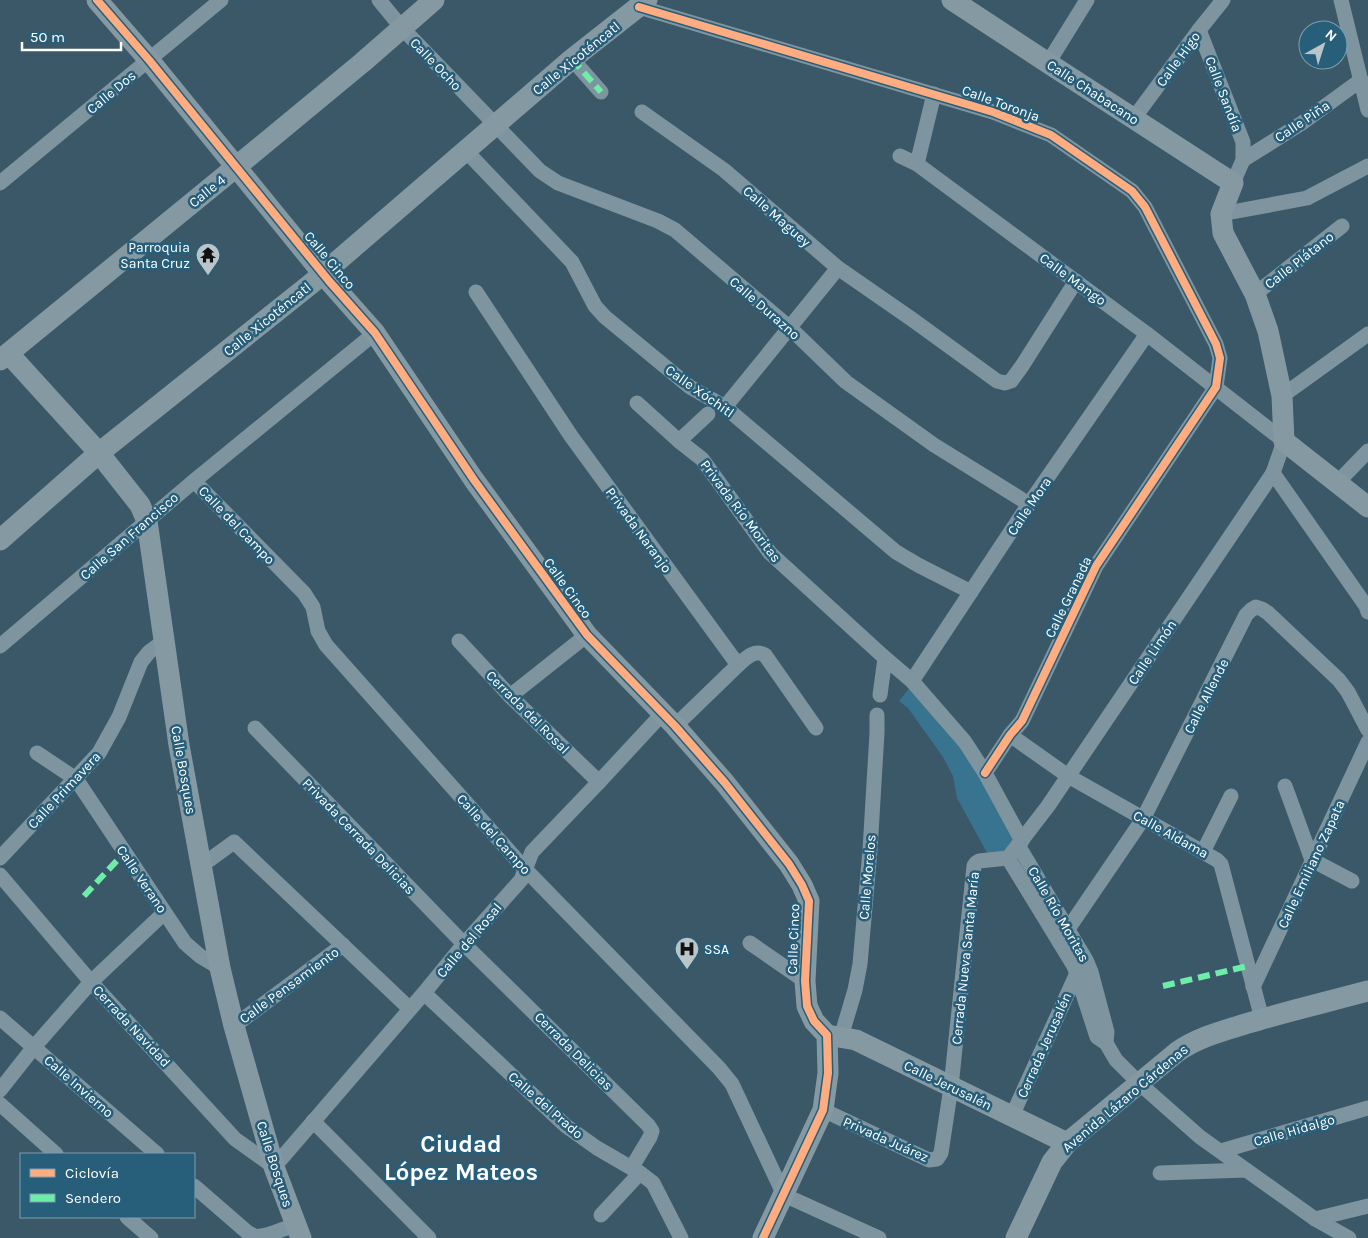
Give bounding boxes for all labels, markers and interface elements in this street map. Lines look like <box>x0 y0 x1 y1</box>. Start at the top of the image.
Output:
street label: Calle Xicoténcatl <box>529 18 624 99</box>
scale bar <box>22 20 121 52</box>
north arrow <box>1298 20 1348 70</box>
text: N <box>1322 26 1340 45</box>
text: 50 m <box>30 28 65 46</box>
street label: Calle Higo <box>1153 29 1204 90</box>
street label: Calle Ocho <box>406 34 465 94</box>
street label: Calle Sandía <box>1201 54 1246 134</box>
street label: Calle Chabacano <box>1043 56 1142 129</box>
street label: Calle Dos <box>83 67 139 118</box>
street label: Calle Toronja <box>960 82 1042 125</box>
street label: Calle Piña <box>1272 97 1333 146</box>
street label: Calle 4 <box>185 171 229 211</box>
street label: Calle Maguey <box>739 182 814 251</box>
street label: Calle Cinco <box>300 228 359 293</box>
street label: Calle Plátano <box>1261 228 1337 293</box>
place label: Parroquia Santa Cruz <box>120 239 190 272</box>
temple icon: Parroquia Santa Cruz <box>195 242 221 276</box>
street label: Calle Mango <box>1036 250 1109 309</box>
street label: Calle Durazno <box>726 273 803 344</box>
street label: Calle Xicoténcatl <box>220 279 315 360</box>
street label: Calle Xóchitl <box>662 361 737 421</box>
street label: Privada Río Moritas <box>697 457 785 566</box>
street label: Calle Mora <box>1004 474 1055 539</box>
street label: Calle del Campo <box>195 483 278 568</box>
street label: Privada Naranjo <box>602 484 675 576</box>
street label: Calle San Francisco <box>77 489 182 584</box>
street label: Calle Granada <box>1041 554 1096 641</box>
street label: Calle Cinco <box>540 555 595 622</box>
street label: Calle Limón <box>1125 617 1180 688</box>
street label: Calle Allende <box>1180 656 1233 736</box>
street label: Cerrada del Rosal <box>482 667 573 758</box>
street label: Calle Bosques <box>167 725 200 816</box>
street label: Calle Primavera <box>24 748 104 832</box>
street label: Privada Cerrada Delicias <box>299 775 419 898</box>
street label: Calle del Campo <box>453 791 534 878</box>
street label: Calle Emiliano Zapata <box>1274 797 1349 931</box>
street label: Calle Aldama <box>1130 807 1211 862</box>
street label: Calle Morelos <box>855 834 880 920</box>
street label: Calle Verano <box>113 842 170 916</box>
street label: Calle Río Moritas <box>1024 863 1093 965</box>
street label: Cerrada Nueva Santa María <box>948 871 983 1045</box>
street label: Calle del Rosal <box>433 899 506 981</box>
street label: Calle Cinco <box>784 903 803 975</box>
hospital icon: SSA <box>674 936 700 970</box>
place label: SSA <box>704 941 729 958</box>
street label: Calle Pensamiento <box>236 944 342 1027</box>
street label: Cerrada Navidad <box>89 982 174 1071</box>
street label: Cerrada Jerusalén <box>1014 990 1075 1101</box>
street label: Cerrada Delicias <box>531 1009 616 1094</box>
street label: Avenida Lázaro Cárdenas <box>1059 1041 1192 1156</box>
street label: Calle Invierno <box>40 1052 117 1121</box>
street label: Calle Jerusalén <box>901 1057 994 1114</box>
street label: Calle del Prado <box>505 1068 587 1143</box>
street label: Calle Hidalgo <box>1252 1111 1337 1150</box>
street label: Privada Juárez <box>840 1113 931 1166</box>
street label: Calle Bosques <box>253 1119 296 1209</box>
district label: Ciudad López Mateos <box>384 1130 538 1186</box>
legend <box>20 1153 195 1218</box>
text: Ciclovía <box>65 1164 119 1182</box>
text: Sendero <box>65 1189 121 1207</box>

